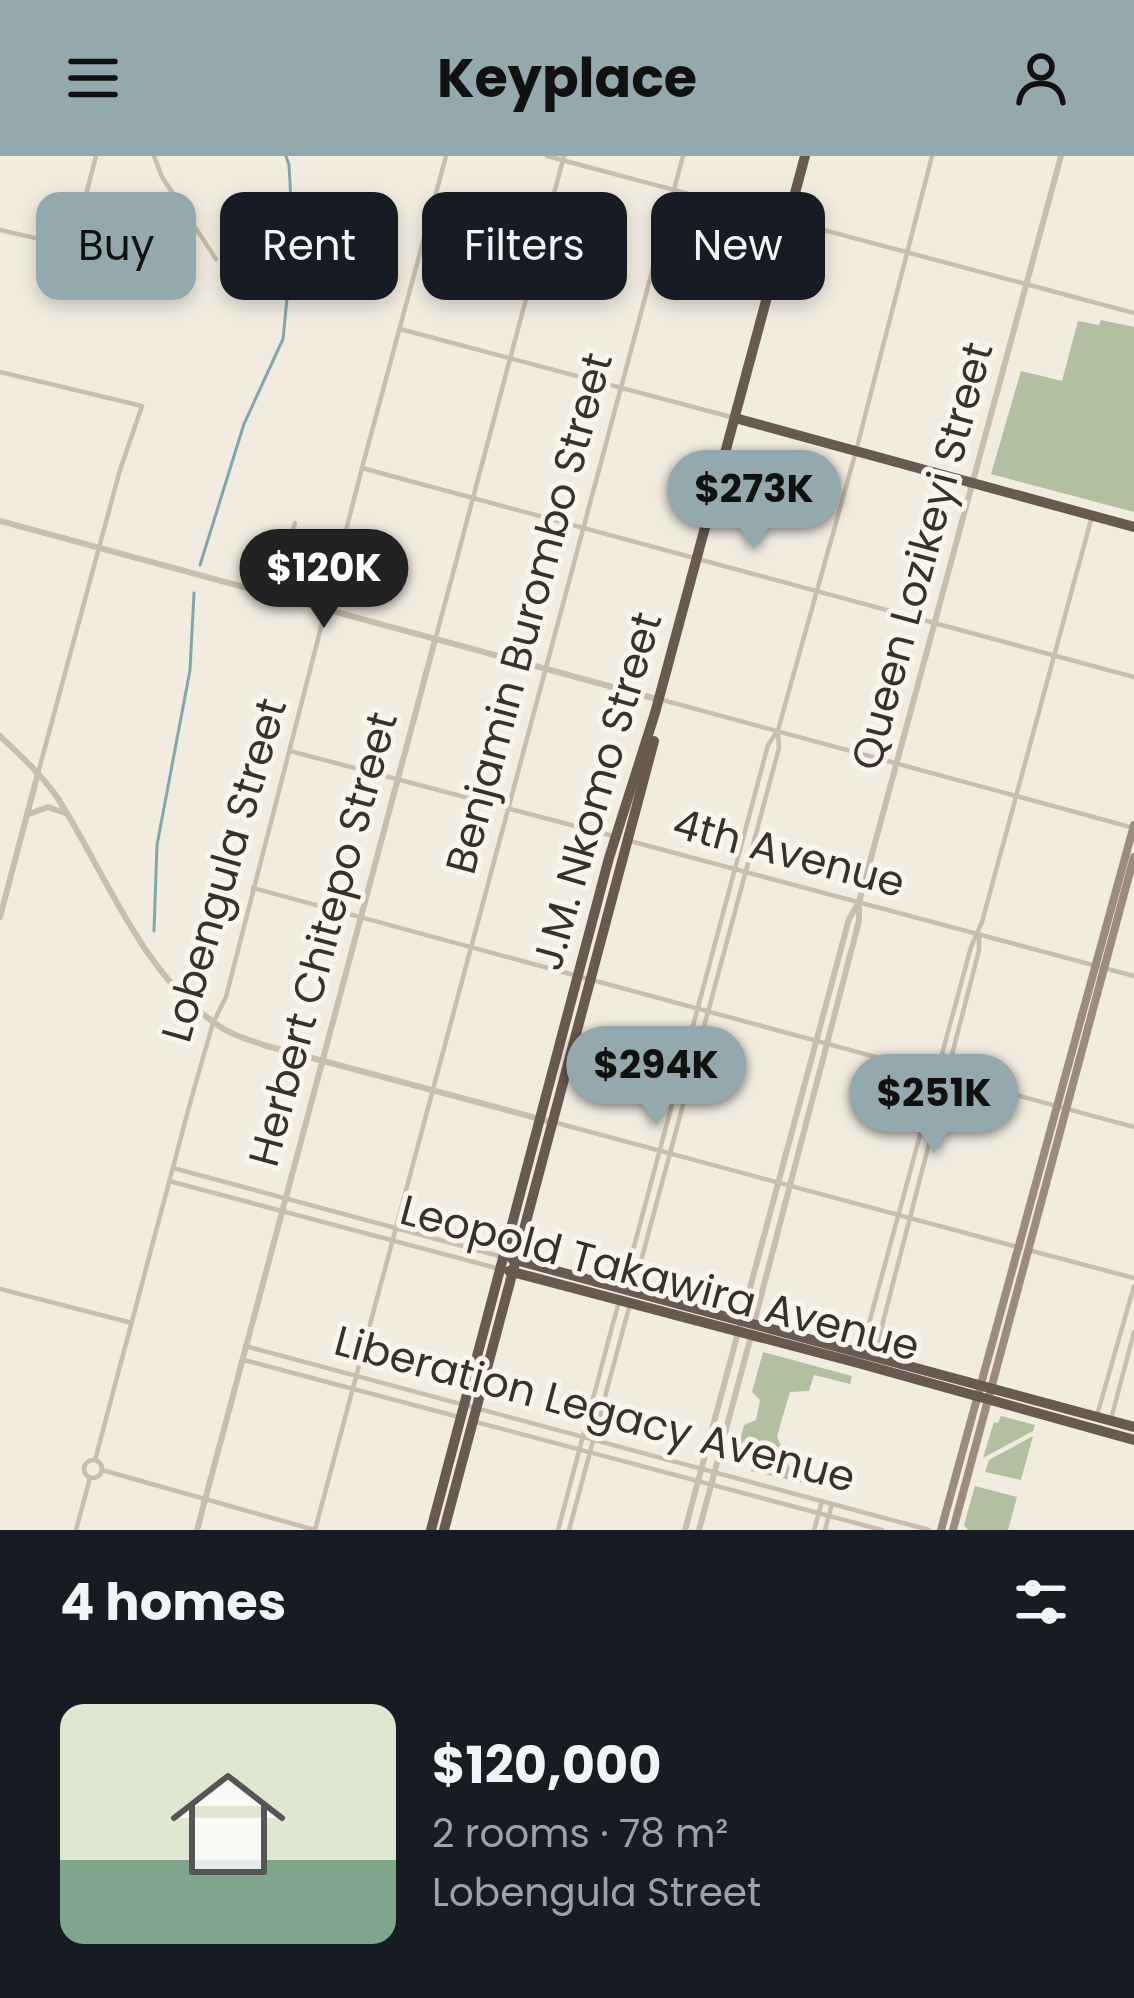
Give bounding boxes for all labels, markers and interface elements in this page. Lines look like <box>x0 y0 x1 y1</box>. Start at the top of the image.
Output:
text: Keyplace <box>437 40 697 116</box>
icon: menu <box>60 45 126 111</box>
icon: person <box>1008 45 1074 111</box>
chip: Buy <box>36 192 196 300</box>
chip: Rent <box>220 192 398 300</box>
chip: Filters <box>422 192 627 300</box>
chip: New <box>651 192 825 300</box>
street label: Queen Lozikeyi Street <box>837 336 1007 776</box>
street label: Benjamin Burombo Street <box>431 346 627 880</box>
pin: $273K <box>670 450 838 552</box>
text: $273K <box>694 461 814 516</box>
pin: $120K <box>240 529 408 631</box>
text: $120K <box>266 540 382 595</box>
street label: J.M. Nkomo Street <box>518 605 676 977</box>
street label: Lobengula Street <box>147 691 301 1049</box>
street label: Herbert Chitepo Street <box>234 705 412 1173</box>
street label: 4th Avenue <box>667 794 911 912</box>
pin: $294K <box>572 1026 740 1128</box>
text: $294K <box>593 1037 719 1092</box>
pin: $251K <box>850 1054 1018 1156</box>
text: $251K <box>876 1065 992 1120</box>
street label: Leopold Takawira Avenue <box>394 1180 926 1376</box>
street label: Liberation Legacy Avenue <box>328 1311 862 1507</box>
text: 4 homes <box>60 1566 286 1638</box>
icon: filters <box>1008 1569 1074 1635</box>
text: $120,000 <box>432 1729 662 1801</box>
icon: home <box>156 1752 300 1896</box>
text: 2 rooms · 78 m² <box>432 1806 728 1861</box>
text: Lobengula Street <box>432 1865 761 1920</box>

